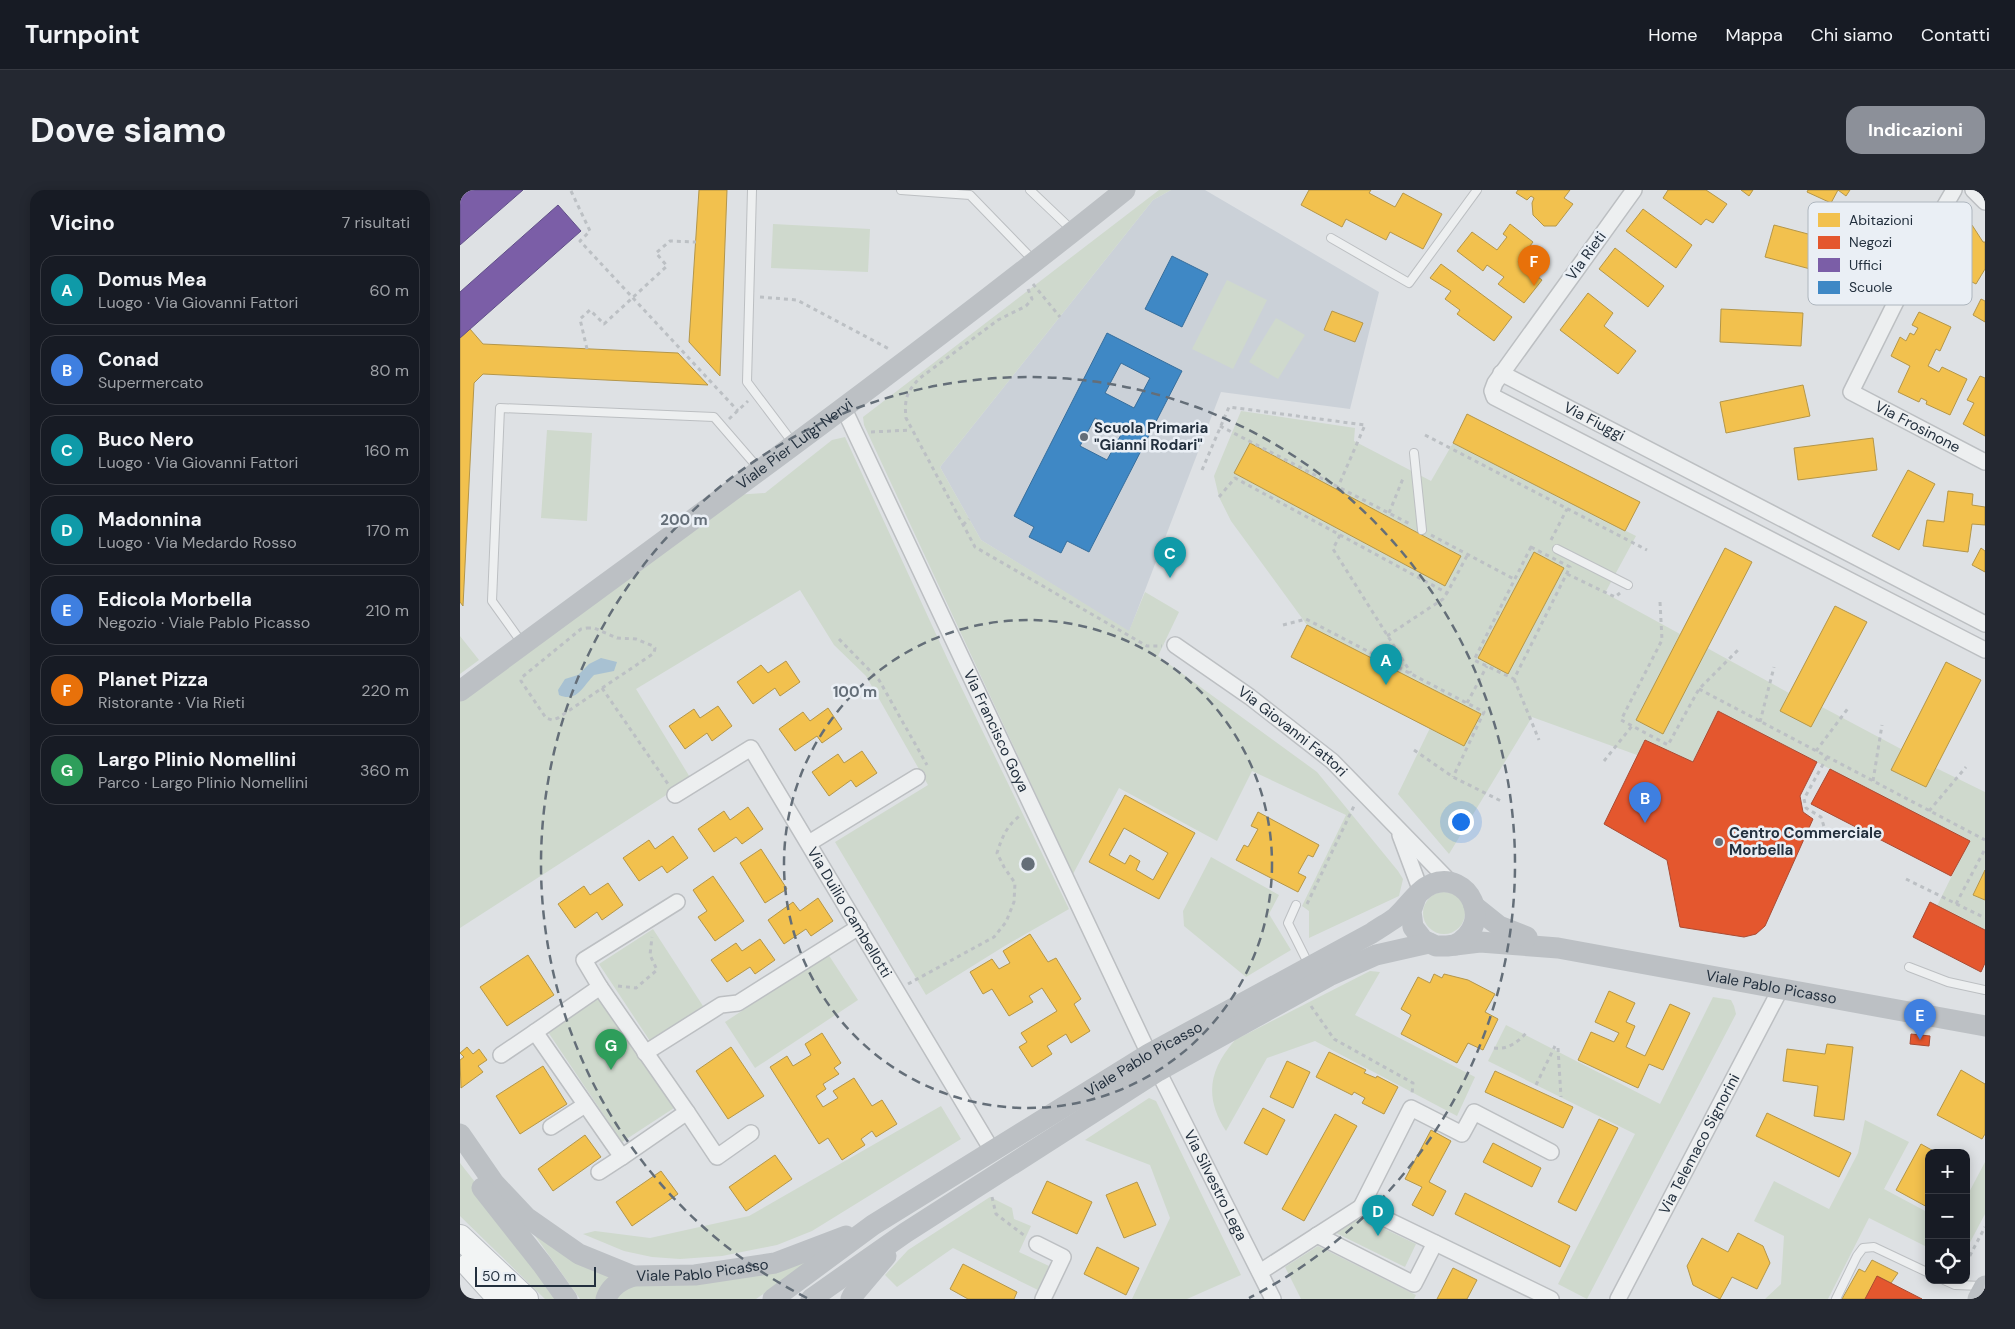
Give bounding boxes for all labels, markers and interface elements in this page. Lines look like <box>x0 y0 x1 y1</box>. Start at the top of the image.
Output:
text: Turnpoint <box>25 19 140 50</box>
text: Home <box>1648 23 1698 47</box>
text: Mappa <box>1726 23 1783 47</box>
text: Chi siamo <box>1811 23 1893 47</box>
text: Contatti <box>1921 23 1990 47</box>
button: Indicazioni <box>1846 106 1985 154</box>
text: Dove siamo <box>30 107 227 153</box>
legend <box>1808 202 1972 305</box>
text: Vicino <box>50 209 115 237</box>
text: Abitazioni <box>1849 211 1913 229</box>
text: 7 risultati <box>342 212 410 233</box>
street label: Via Rieti <box>1561 227 1611 285</box>
text: Negozi <box>1849 233 1892 251</box>
pin: F <box>1518 245 1550 286</box>
text: Uffici <box>1849 256 1882 274</box>
text: Domus Mea <box>98 267 207 292</box>
text: Scuole <box>1849 278 1893 296</box>
text: A <box>61 280 73 301</box>
text: 60 m <box>369 280 409 301</box>
text: Luogo · Via Giovanni Fattori <box>98 292 298 313</box>
text: Conad <box>98 347 159 372</box>
text: B <box>62 360 72 381</box>
text: 80 m <box>370 360 409 381</box>
text: Supermercato <box>98 372 204 393</box>
street label: Viale Pier Luigi Nervi <box>733 394 857 494</box>
street label: Via Frosinone <box>1871 396 1964 457</box>
street label: Via Fiuggi <box>1560 397 1628 446</box>
place label: Scuola Primaria "Gianni Rodari" <box>1094 418 1208 455</box>
text: Buco Nero <box>98 427 194 452</box>
marker: Scuola Primaria "Gianni Rodari" <box>1078 431 1090 443</box>
text: C <box>61 440 73 461</box>
text: 160 m <box>365 440 409 461</box>
text: Luogo · Via Giovanni Fattori <box>98 452 298 473</box>
text: Madonnina <box>98 507 202 532</box>
text: 200 m <box>660 510 708 530</box>
text: D <box>61 520 73 541</box>
text: 170 m <box>366 520 409 541</box>
text: Luogo · Via Medardo Rosso <box>98 532 297 553</box>
pin: C <box>1154 537 1186 578</box>
text: Edicola Morbella <box>98 587 252 612</box>
text: E <box>62 600 72 621</box>
text: 210 m <box>365 600 409 621</box>
text: Negozio · Viale Pablo Picasso <box>98 612 310 633</box>
pin: A <box>1370 644 1402 685</box>
street label: Via Francisco Goya <box>959 666 1034 795</box>
text: Planet Pizza <box>98 667 208 692</box>
text: F <box>63 680 71 701</box>
text: 220 m <box>361 680 409 701</box>
text: 100 m <box>833 682 877 702</box>
street label: Via Giovanni Fattori <box>1234 682 1352 781</box>
text: Ristorante · Via Rieti <box>98 692 245 713</box>
text: Largo Plinio Nomellini <box>98 747 296 772</box>
text: G <box>61 760 73 781</box>
text: 360 m <box>360 760 409 781</box>
text: Parco · Largo Plinio Nomellini <box>98 772 308 793</box>
pin: B <box>1629 782 1661 823</box>
your location <box>1448 809 1474 835</box>
place label: Centro Commerciale Morbella <box>1729 823 1882 860</box>
marker: Centro Commerciale Morbella <box>1713 836 1725 848</box>
street label: Via Duilio Cambellotti <box>803 843 896 982</box>
centre of rings <box>1019 855 1037 873</box>
street label: Viale Pablo Picasso <box>1704 965 1839 1009</box>
pin: E <box>1904 999 1936 1040</box>
street label: Viale Pablo Picasso <box>1081 1017 1206 1101</box>
pin: G <box>595 1029 627 1070</box>
street label: Via Telemaco Signorini <box>1654 1070 1744 1218</box>
street label: Via Silvestro Lega <box>1179 1127 1252 1244</box>
map controls <box>1925 1149 1970 1284</box>
button: + <box>1925 1149 1970 1194</box>
button: − <box>1925 1194 1970 1239</box>
pin: D <box>1362 1195 1394 1236</box>
button: locate <box>1925 1239 1970 1284</box>
street label: Viale Pablo Picasso <box>636 1254 770 1286</box>
scale bar <box>475 1264 596 1287</box>
text: 50 m <box>482 1267 516 1285</box>

